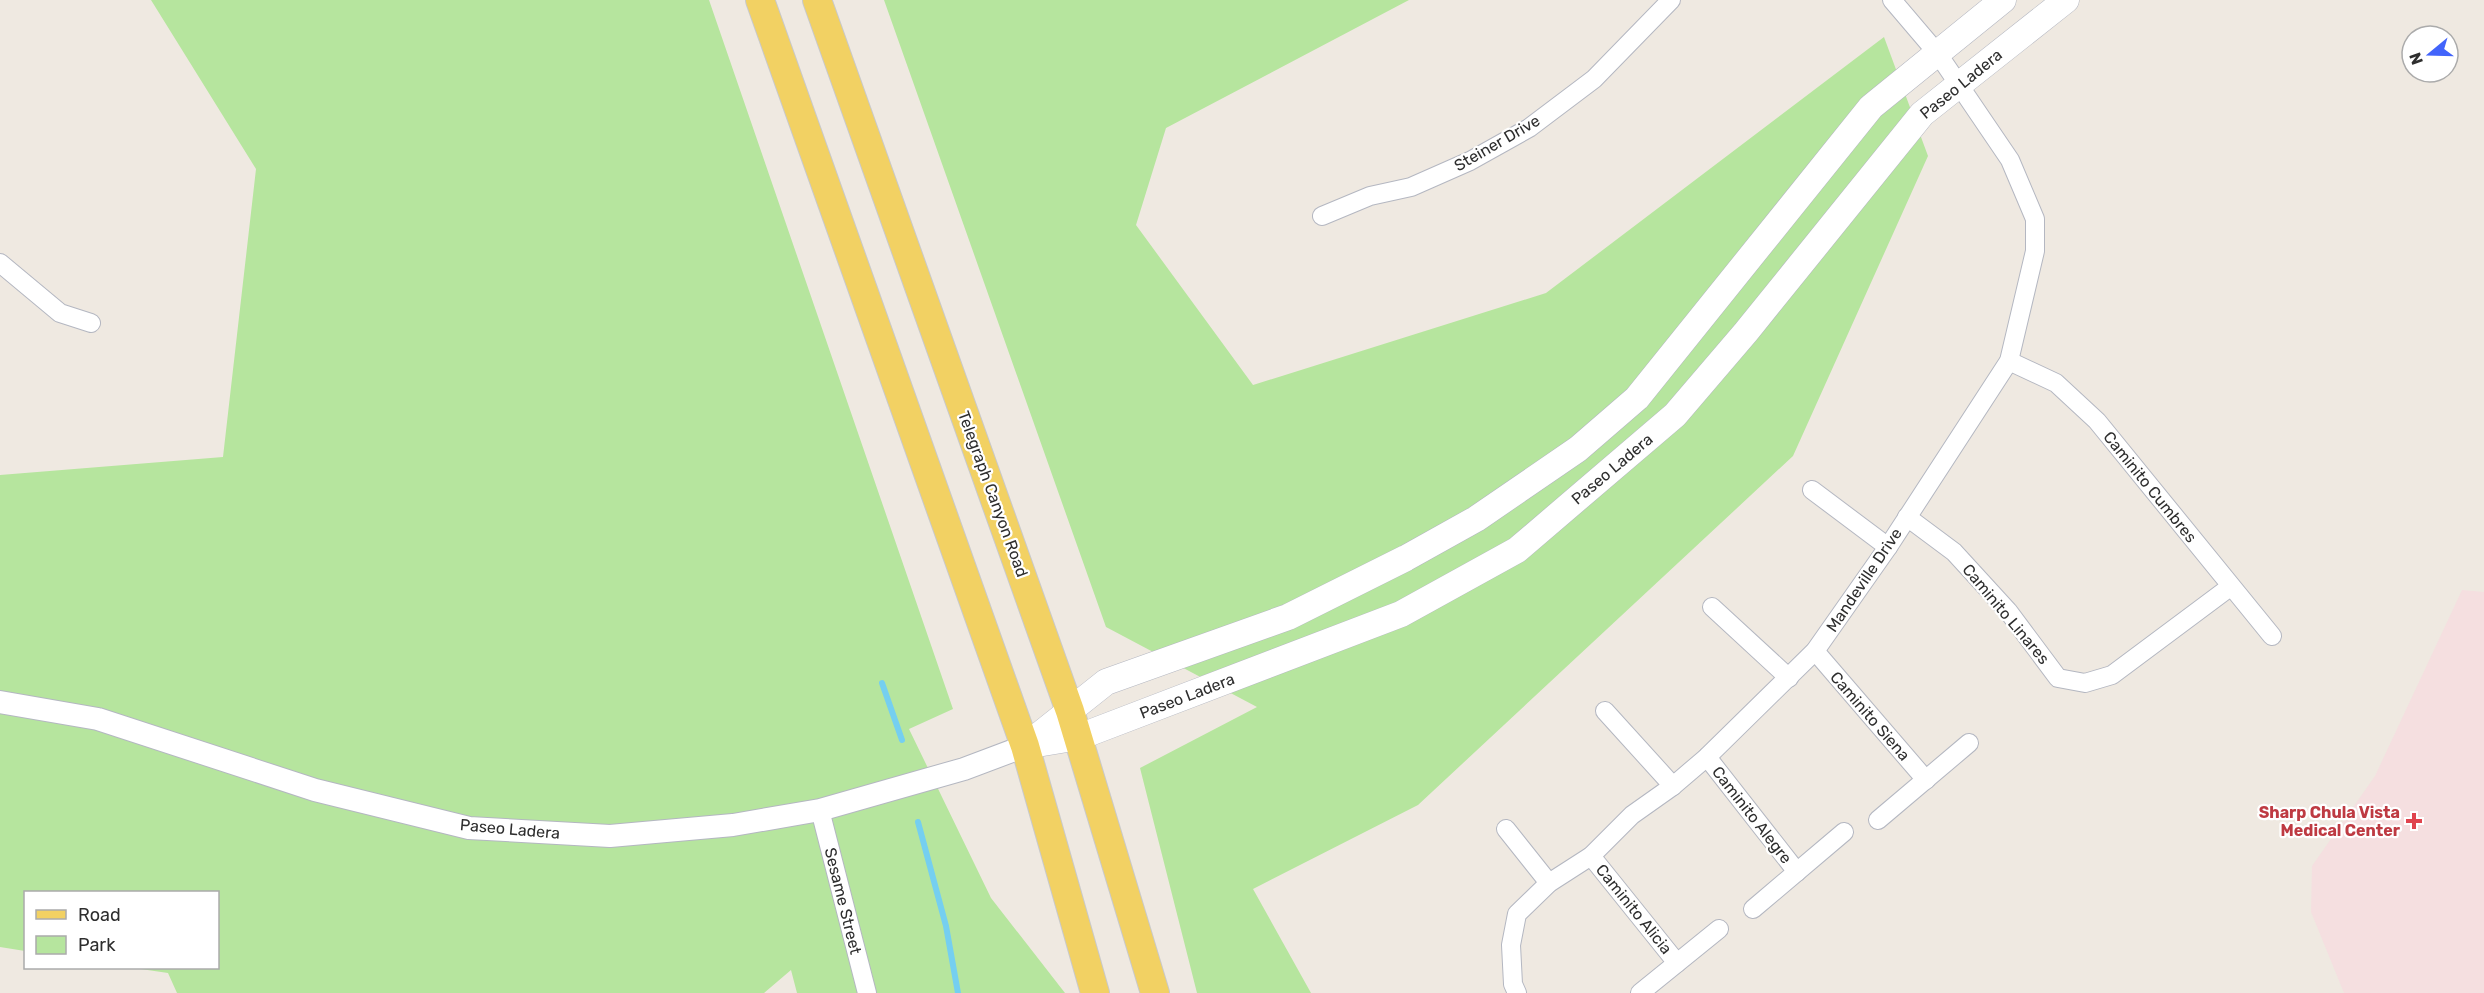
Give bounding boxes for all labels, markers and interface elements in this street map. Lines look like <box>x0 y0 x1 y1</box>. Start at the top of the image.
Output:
north arrow <box>2400 24 2460 84</box>
street label: Paseo Ladera <box>1916 45 2006 123</box>
text: N <box>2405 50 2427 67</box>
street label: Steiner Drive <box>1451 111 1543 175</box>
street label: Telegraph Canyon Road <box>954 408 1032 580</box>
street label: Caminito Cumbres <box>2099 428 2201 546</box>
street label: Paseo Ladera <box>1567 429 1657 509</box>
street label: Mandeville Drive <box>1822 524 1906 636</box>
street label: Caminito Linares <box>1959 560 2053 668</box>
street label: Caminito Siena <box>1826 668 1914 764</box>
street label: Paseo Ladera <box>1137 669 1237 723</box>
street label: Caminito Alegre <box>1708 763 1796 867</box>
place label: Sharp Chula Vista Medical Center <box>2259 803 2401 840</box>
marker: Sharp Chula Vista Medical Center <box>2405 812 2423 830</box>
street label: Paseo Ladera <box>459 815 561 843</box>
street label: Sesame Street <box>821 846 865 956</box>
street label: Caminito Alicia <box>1592 860 1676 958</box>
legend <box>24 891 219 969</box>
text: Road <box>78 904 121 926</box>
text: Park <box>78 934 116 956</box>

